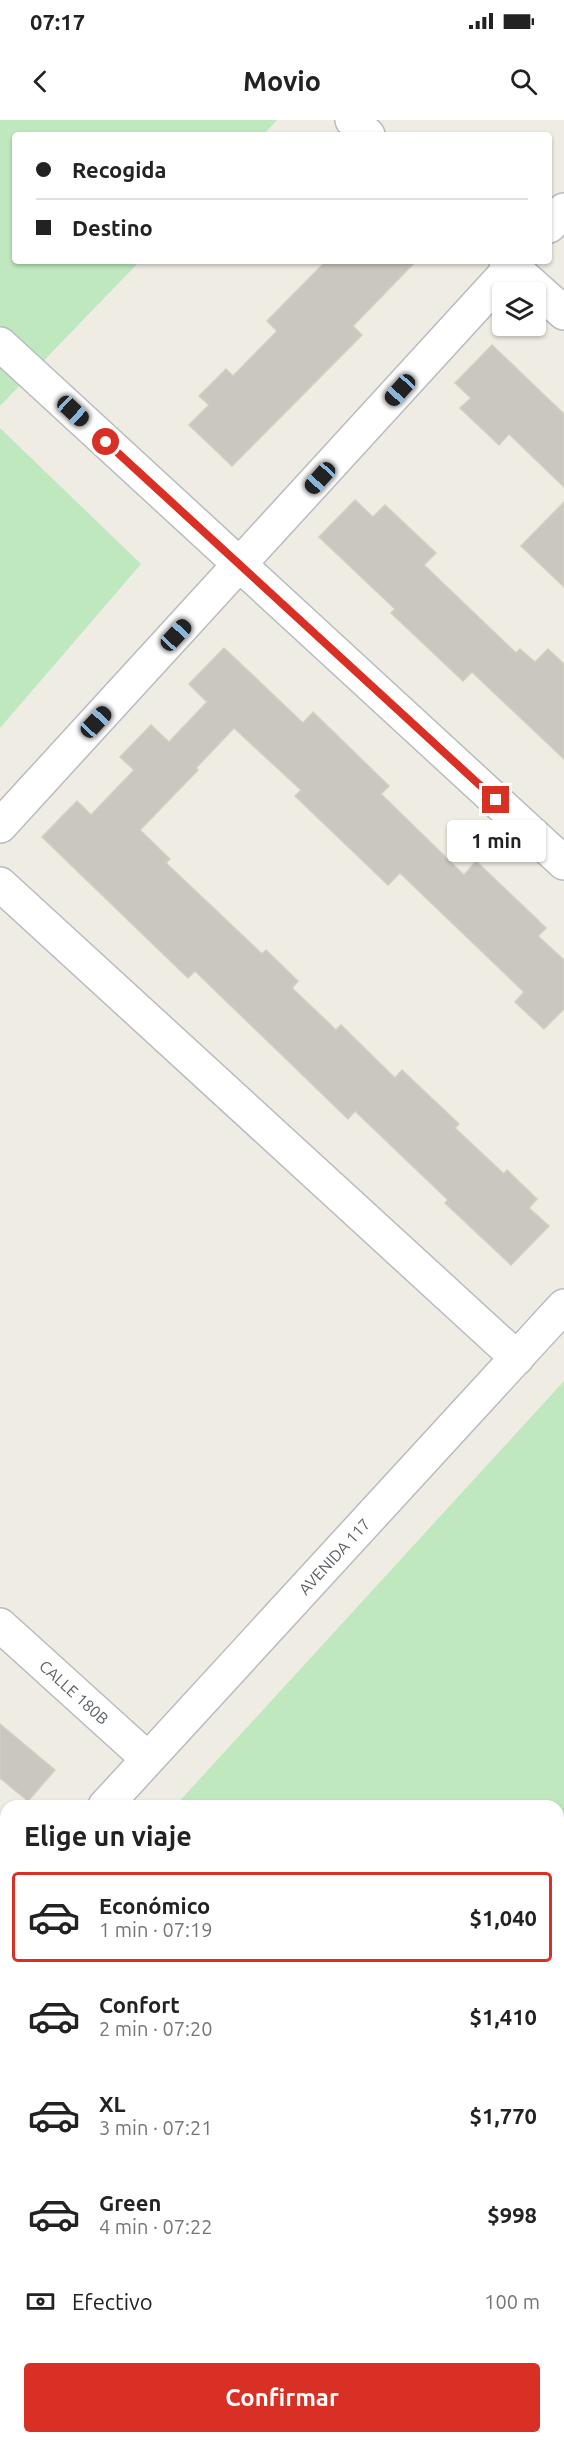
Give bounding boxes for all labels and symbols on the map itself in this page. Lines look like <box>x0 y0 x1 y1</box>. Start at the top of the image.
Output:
car <box>381 371 419 409</box>
car <box>54 392 92 430</box>
route start <box>92 428 119 455</box>
car <box>301 459 339 497</box>
car <box>157 616 195 654</box>
car <box>77 703 115 741</box>
route end <box>482 786 509 813</box>
callout: 1 min <box>446 821 546 863</box>
street label: AVENIDA 117 <box>295 1515 374 1598</box>
street label: CALLE 180B <box>36 1656 112 1728</box>

